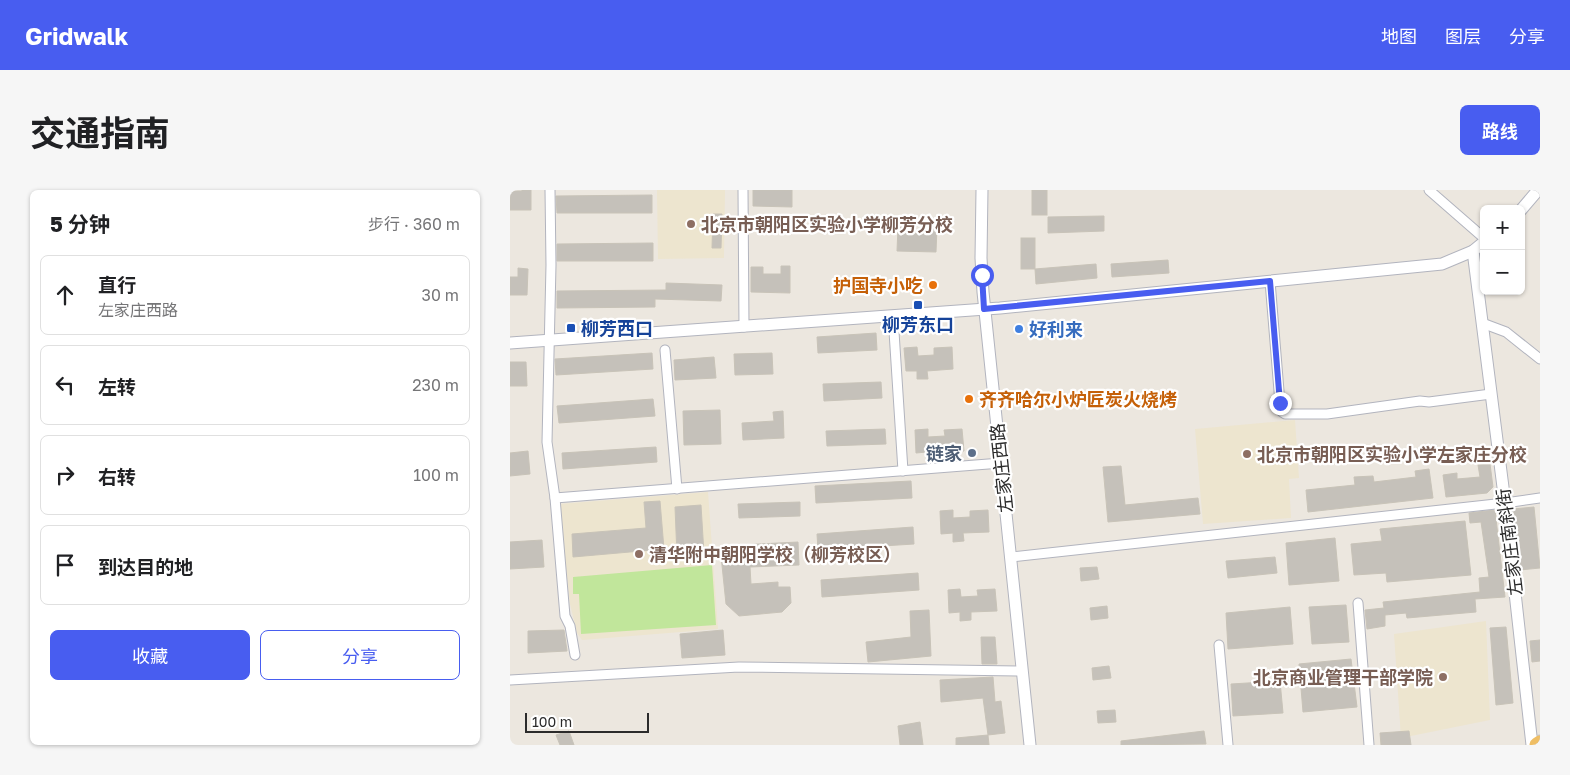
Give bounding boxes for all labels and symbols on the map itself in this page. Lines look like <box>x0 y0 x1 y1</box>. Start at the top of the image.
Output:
place label: 北京市朝阳区实验小学柳芳分校 <box>701 213 953 235</box>
marker: 北京市朝阳区实验小学柳芳分校 <box>685 218 697 230</box>
route start <box>971 264 994 287</box>
place label: 护国寺小吃 <box>833 274 923 296</box>
marker: 护国寺小吃 <box>927 279 939 291</box>
marker: 柳芳东口 <box>912 299 924 311</box>
place label: 柳芳东口 <box>882 313 954 335</box>
place label: 柳芳西口 <box>581 317 653 339</box>
place label: 好利来 <box>1029 318 1083 340</box>
marker: 柳芳西口 <box>565 322 577 334</box>
marker: 好利来 <box>1013 323 1025 335</box>
place label: 齐齐哈尔小炉匠炭火烧烤 <box>979 388 1177 410</box>
route end <box>1269 392 1292 415</box>
marker: 齐齐哈尔小炉匠炭火烧烤 <box>963 393 975 405</box>
street label: 左家庄西路 <box>985 422 1017 514</box>
place label: 链家 <box>926 442 962 464</box>
place label: 北京市朝阳区实验小学左家庄分校 <box>1257 443 1527 465</box>
marker: 链家 <box>966 447 978 459</box>
marker: 北京市朝阳区实验小学左家庄分校 <box>1241 448 1253 460</box>
street label: 左家庄南斜街 <box>1492 487 1526 597</box>
place label: 清华附中朝阳学校（柳芳校区） <box>649 543 901 565</box>
marker: 清华附中朝阳学校（柳芳校区） <box>633 548 645 560</box>
place label: 北京商业管理干部学院 <box>1253 666 1433 688</box>
marker: 北京商业管理干部学院 <box>1437 671 1449 683</box>
scale bar <box>525 710 649 733</box>

